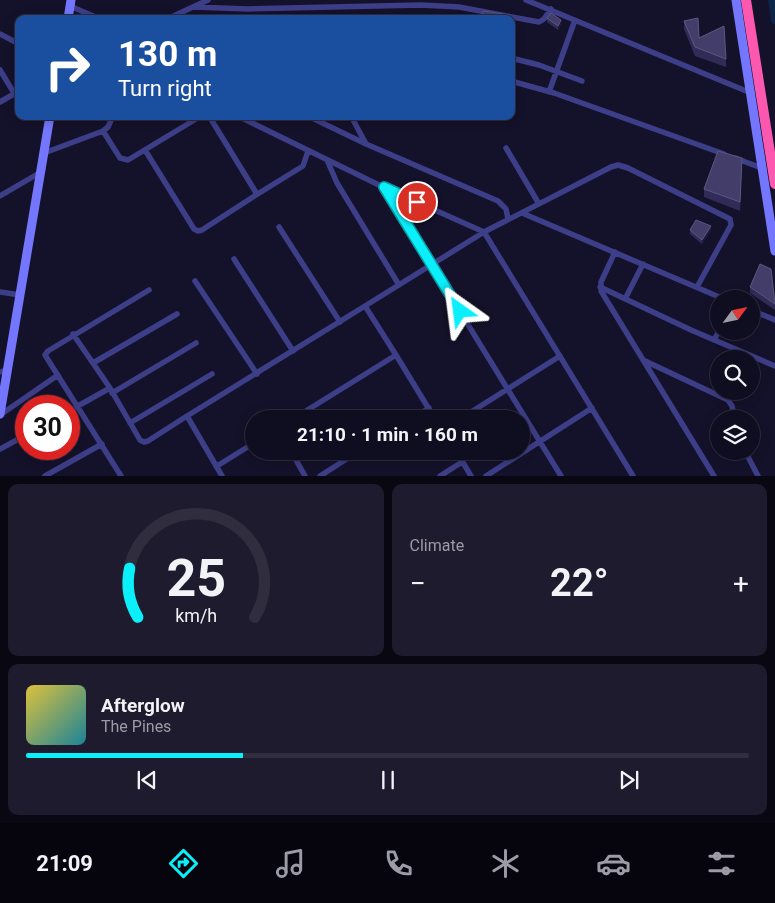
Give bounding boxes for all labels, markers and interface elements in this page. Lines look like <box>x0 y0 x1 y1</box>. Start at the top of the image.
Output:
text: 130 m <box>118 34 217 75</box>
icon: right <box>35 35 100 100</box>
text: Turn right <box>118 76 212 101</box>
pin <box>396 181 438 223</box>
icon: arrive <box>403 188 431 216</box>
position arrow <box>433 284 485 336</box>
north arrow <box>710 290 760 340</box>
map controls <box>710 290 760 460</box>
button: search <box>710 350 760 400</box>
speed limit sign: 30 <box>15 395 80 460</box>
button: layers <box>710 410 760 460</box>
text: 21:10 · 1 min · 160 m <box>297 423 478 446</box>
text: Climate <box>410 536 464 555</box>
text: 25 <box>166 548 226 609</box>
text: 22° <box>550 561 609 605</box>
text: − <box>410 567 426 600</box>
text: + <box>733 567 749 600</box>
text: km/h <box>175 605 217 626</box>
text: Afterglow <box>101 694 185 717</box>
text: The Pines <box>101 717 171 736</box>
icon: previous <box>133 766 161 794</box>
icon: pause <box>374 766 402 794</box>
icon: next <box>615 766 643 794</box>
icon: directions <box>166 846 201 881</box>
icon: music <box>273 846 308 881</box>
icon: phone <box>381 846 416 881</box>
icon: climate <box>488 846 523 881</box>
icon: car <box>596 846 631 881</box>
icon: filters <box>704 846 739 881</box>
text: 21:09 <box>36 851 93 876</box>

